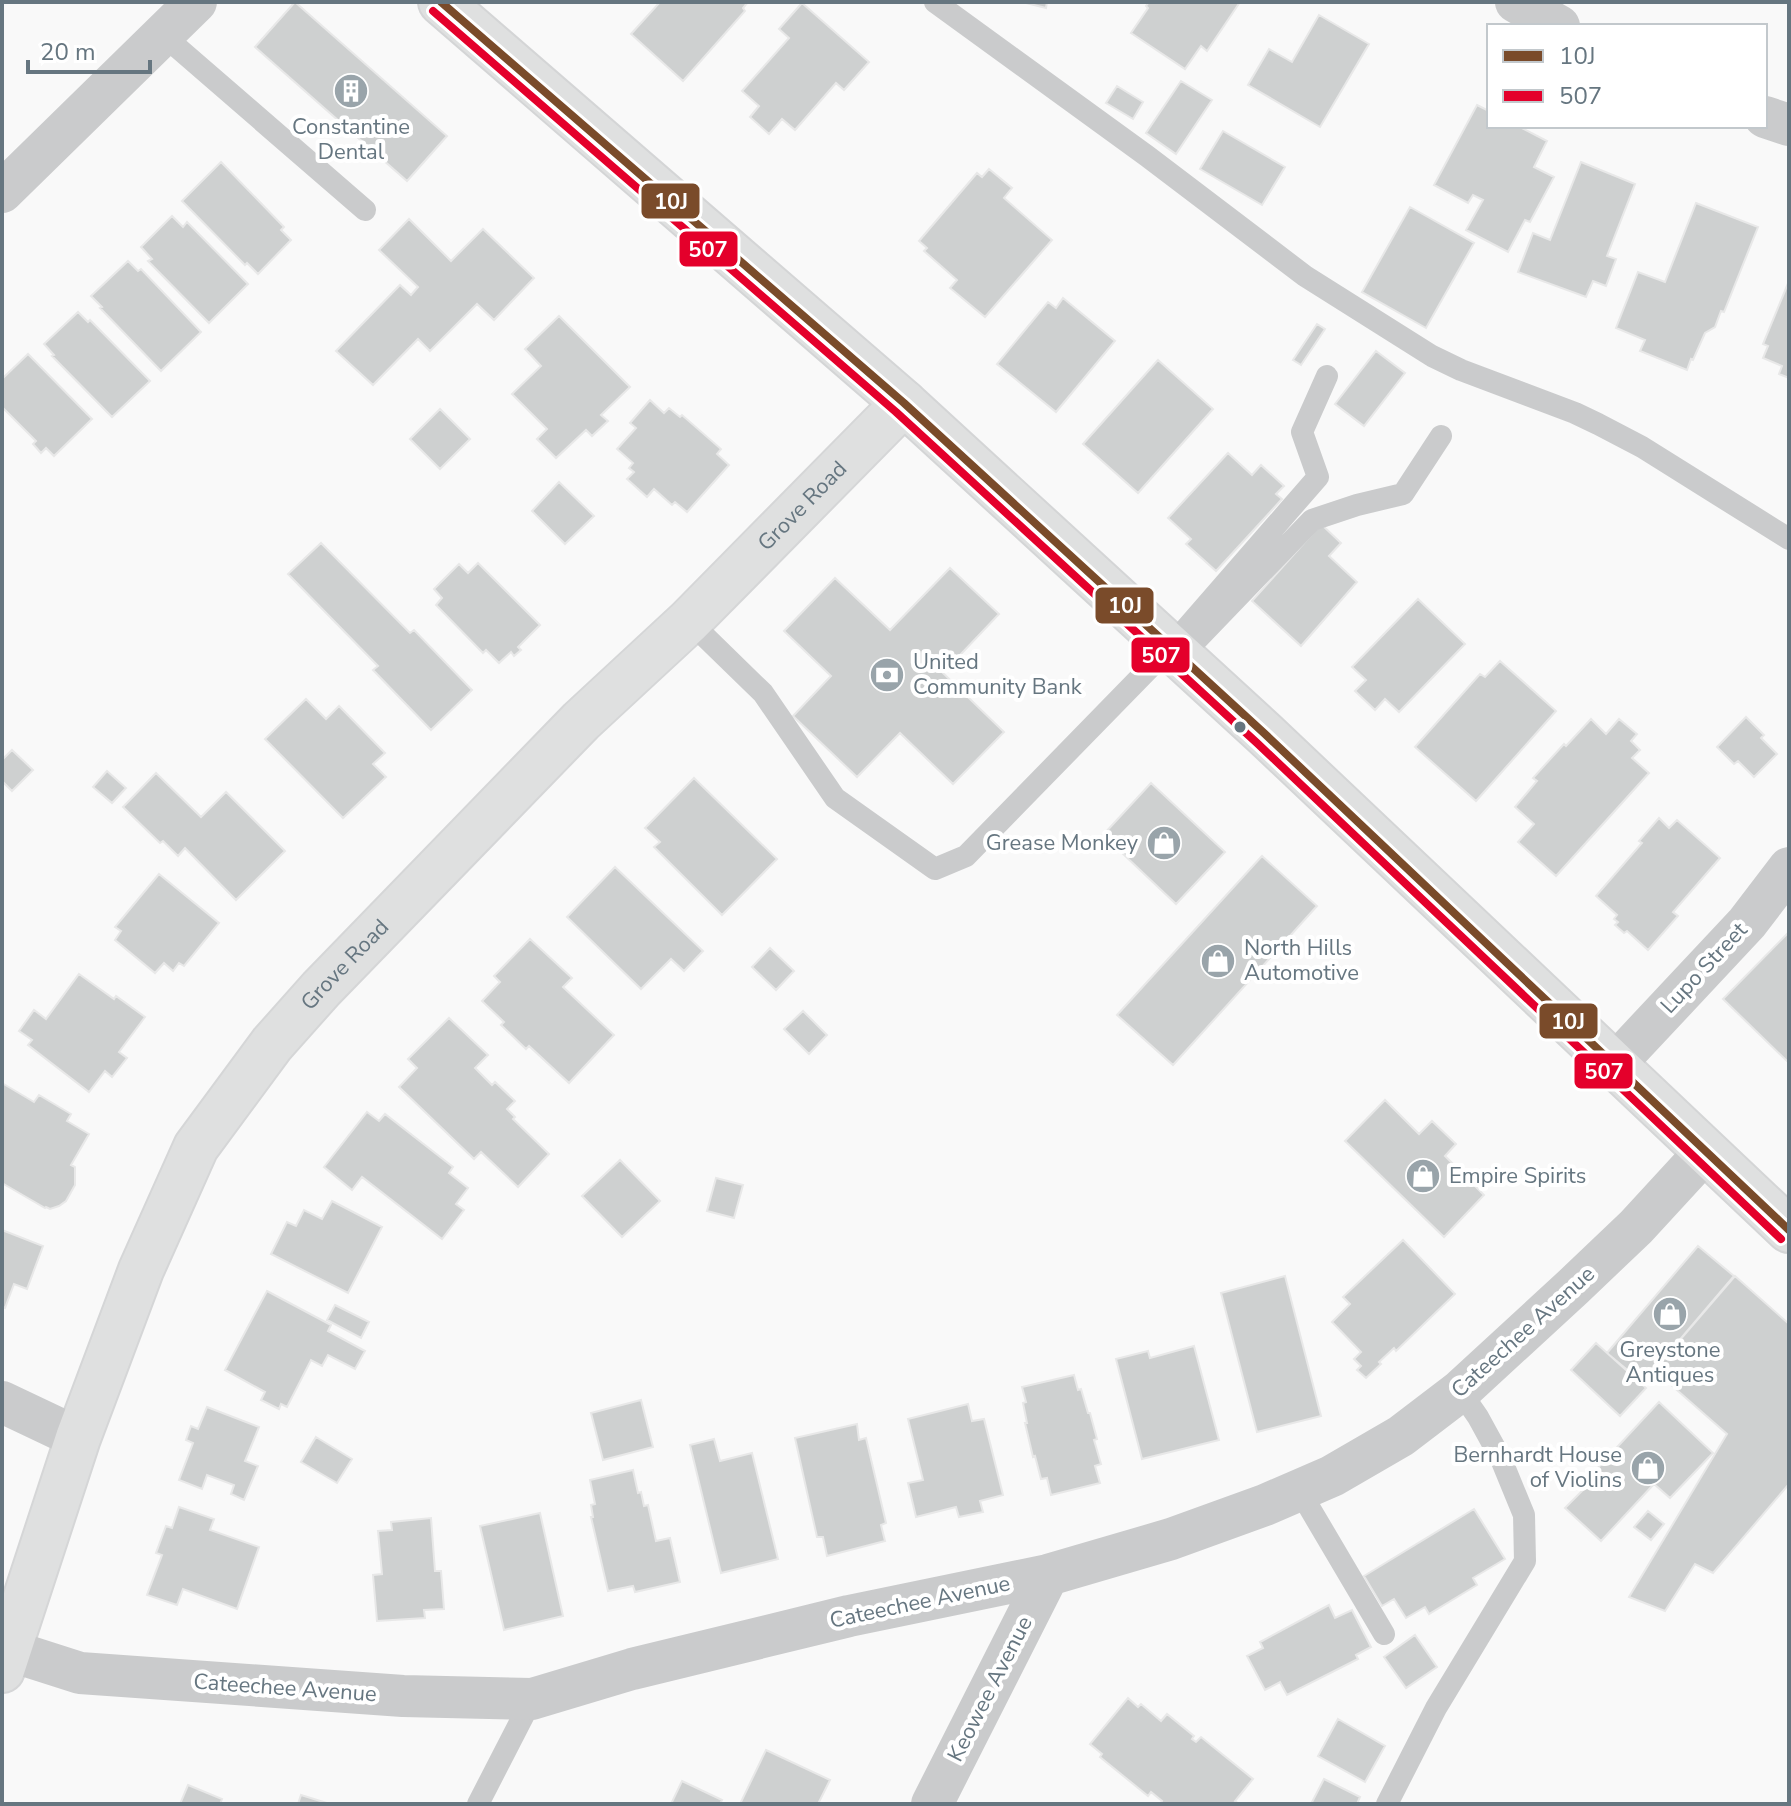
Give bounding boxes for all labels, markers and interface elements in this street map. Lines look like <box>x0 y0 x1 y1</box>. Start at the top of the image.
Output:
scale bar <box>28 24 150 74</box>
legend <box>1487 24 1767 128</box>
text: 20 m <box>40 36 96 68</box>
text: 10J <box>1559 40 1596 72</box>
building icon: Constantine Dental <box>332 72 370 110</box>
text: 507 <box>1559 80 1602 112</box>
place label: Constantine Dental <box>292 112 410 167</box>
line badge: 10J <box>640 182 701 220</box>
text: 10J <box>654 187 688 217</box>
line badge: 507 <box>678 230 739 268</box>
text: 507 <box>688 235 728 265</box>
street label: Grove Road <box>751 454 854 558</box>
line badge: 10J <box>1094 586 1155 625</box>
text: 10J <box>1108 591 1142 621</box>
line badge: 507 <box>1130 636 1191 674</box>
text: 507 <box>1141 641 1181 671</box>
place label: United Community Bank <box>913 647 1083 702</box>
bank icon: United Community Bank <box>868 656 906 694</box>
unlabelled marker <box>1232 719 1248 735</box>
shop icon: Grease Monkey <box>1145 824 1183 862</box>
place label: Grease Monkey <box>986 828 1139 858</box>
street label: Grove Road <box>294 913 396 1017</box>
street label: Lupo Street <box>1654 916 1754 1020</box>
place label: North Hills Automotive <box>1244 933 1359 988</box>
shop icon: North Hills Automotive <box>1199 942 1237 980</box>
line badge: 10J <box>1538 1002 1599 1040</box>
text: 10J <box>1551 1007 1585 1037</box>
line badge: 507 <box>1573 1052 1634 1090</box>
text: 507 <box>1584 1057 1624 1087</box>
shop icon: Empire Spirits <box>1404 1157 1442 1195</box>
place label: Empire Spirits <box>1449 1161 1586 1191</box>
street label: Cateechee Avenue <box>1445 1259 1601 1405</box>
shop icon: Greystone Antiques <box>1651 1295 1689 1333</box>
place label: Greystone Antiques <box>1620 1335 1720 1390</box>
place label: Bernhardt House of Violins <box>1453 1440 1622 1495</box>
shop icon: Bernhardt House of Violins <box>1629 1449 1667 1487</box>
street label: Cateechee Avenue <box>827 1568 1013 1636</box>
street label: Keowee Avenue <box>940 1611 1040 1767</box>
street label: Cateechee Avenue <box>192 1667 378 1709</box>

